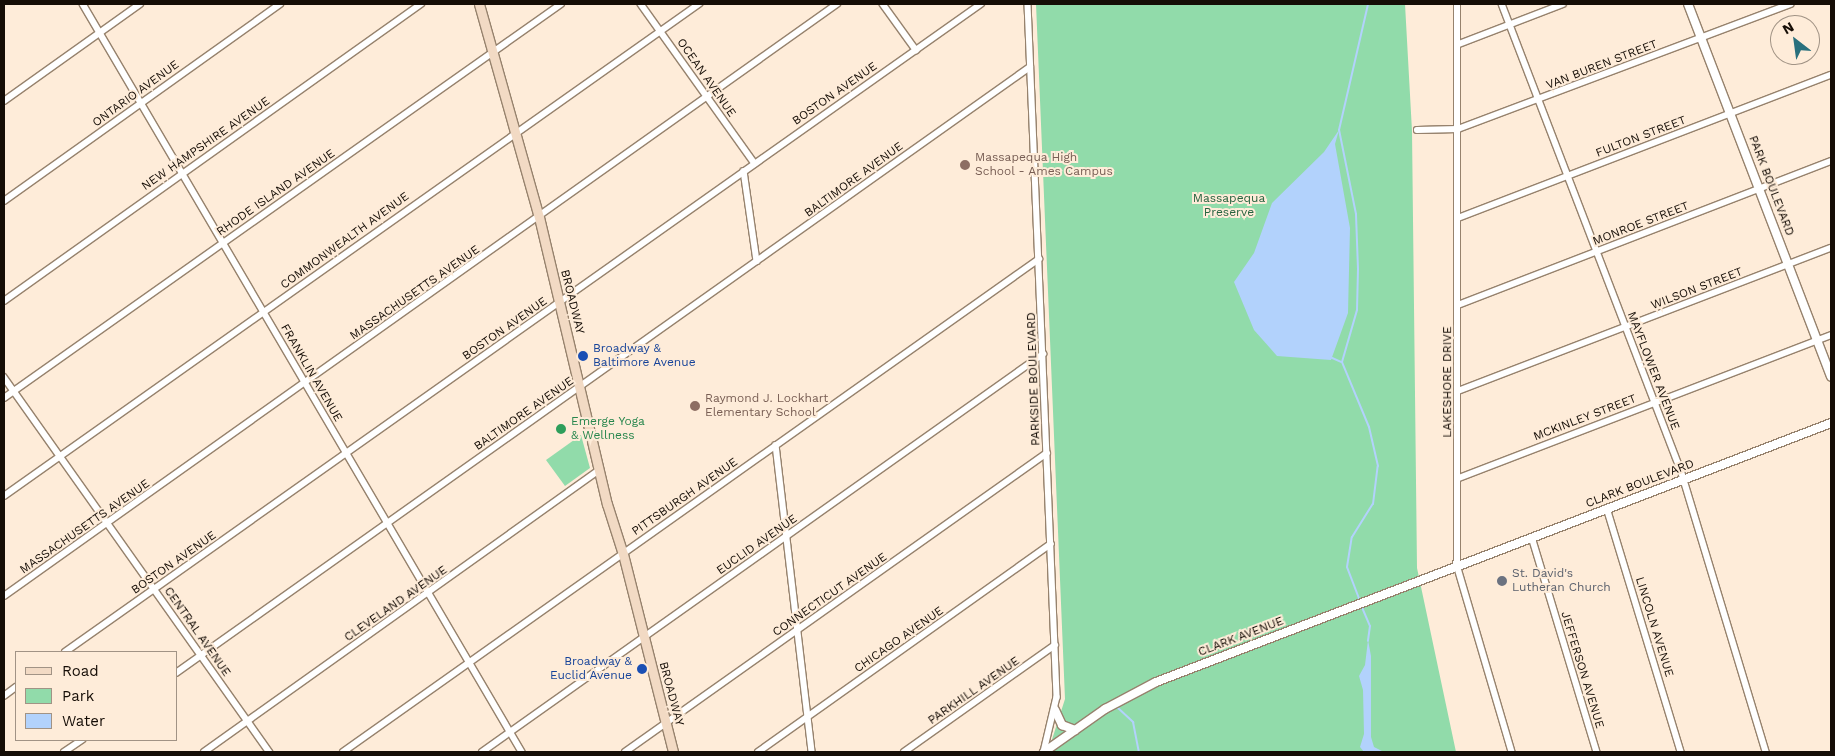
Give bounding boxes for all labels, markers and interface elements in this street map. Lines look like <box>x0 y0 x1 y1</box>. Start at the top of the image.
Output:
north arrow <box>1770 15 1820 65</box>
text: N <box>1780 18 1796 37</box>
street label: OCEAN AVENUE <box>673 36 739 120</box>
street label: VAN BUREN STREET <box>1544 37 1660 93</box>
street label: ONTARIO AVENUE <box>90 58 182 130</box>
street label: BOSTON AVENUE <box>790 59 880 129</box>
street label: NEW HAMPSHIRE AVENUE <box>139 94 273 194</box>
street label: FULTON STREET <box>1594 113 1688 161</box>
street label: PARK BOULEVARD <box>1745 134 1797 238</box>
street label: BALTIMORE AVENUE <box>802 139 906 221</box>
street label: RHODE ISLAND AVENUE <box>214 146 338 240</box>
place label: Massapequa High School - Ames Campus <box>975 151 1114 179</box>
marker: Massapequa High School - Ames Campus <box>959 159 971 171</box>
street label: COMMONWEALTH AVENUE <box>278 189 412 293</box>
park label: Massapequa Preserve <box>1193 192 1265 220</box>
street label: MONROE STREET <box>1591 199 1691 249</box>
street label: MASSACHUSETTS AVENUE <box>347 243 483 343</box>
street label: WILSON STREET <box>1649 265 1745 313</box>
street label: BROADWAY <box>557 268 587 336</box>
street label: BOSTON AVENUE <box>460 294 550 364</box>
street label: MAYFLOWER AVENUE <box>1624 310 1682 432</box>
street label: PARKSIDE BOULEVARD <box>1024 312 1044 446</box>
street label: FRANKLIN AVENUE <box>277 321 345 425</box>
street label: LAKESHORE DRIVE <box>1441 326 1455 438</box>
place label: Broadway & Baltimore Avenue <box>593 342 696 370</box>
marker: Broadway & Baltimore Avenue <box>577 350 589 362</box>
street label: BALTIMORE AVENUE <box>471 374 577 454</box>
place label: Raymond J. Lockhart Elementary School <box>705 392 829 420</box>
street label: MCKINLEY STREET <box>1531 392 1639 444</box>
marker: Raymond J. Lockhart Elementary School <box>689 400 701 412</box>
place label: Emerge Yoga & Wellness <box>571 415 645 443</box>
marker: Emerge Yoga & Wellness <box>555 423 567 435</box>
street label: PITTSBURGH AVENUE <box>629 455 741 539</box>
street label: CLARK BOULEVARD <box>1584 457 1696 511</box>
street label: MASSACHUSETTS AVENUE <box>17 477 153 577</box>
street label: EUCLID AVENUE <box>714 512 800 578</box>
street label: BOSTON AVENUE <box>129 528 219 598</box>
street label: CONNECTICUT AVENUE <box>770 550 890 640</box>
street label: CLEVELAND AVENUE <box>342 563 450 645</box>
place label: St. David's Lutheran Church <box>1512 567 1611 595</box>
marker: St. David's Lutheran Church <box>1496 575 1508 587</box>
street label: LINCOLN AVENUE <box>1632 575 1676 679</box>
street label: CENTRAL AVENUE <box>161 584 233 680</box>
street label: CHICAGO AVENUE <box>852 604 946 676</box>
street label: JEFFERSON AVENUE <box>1557 610 1607 730</box>
street label: CLARK AVENUE <box>1196 614 1286 660</box>
legend <box>15 651 178 741</box>
street label: PARKHILL AVENUE <box>925 654 1023 728</box>
place label: Broadway & Euclid Avenue <box>549 655 632 683</box>
street label: BROADWAY <box>656 660 686 728</box>
text: Road <box>62 662 99 680</box>
marker: Broadway & Euclid Avenue <box>636 663 648 675</box>
text: Park <box>62 687 94 705</box>
text: Water <box>62 712 105 730</box>

